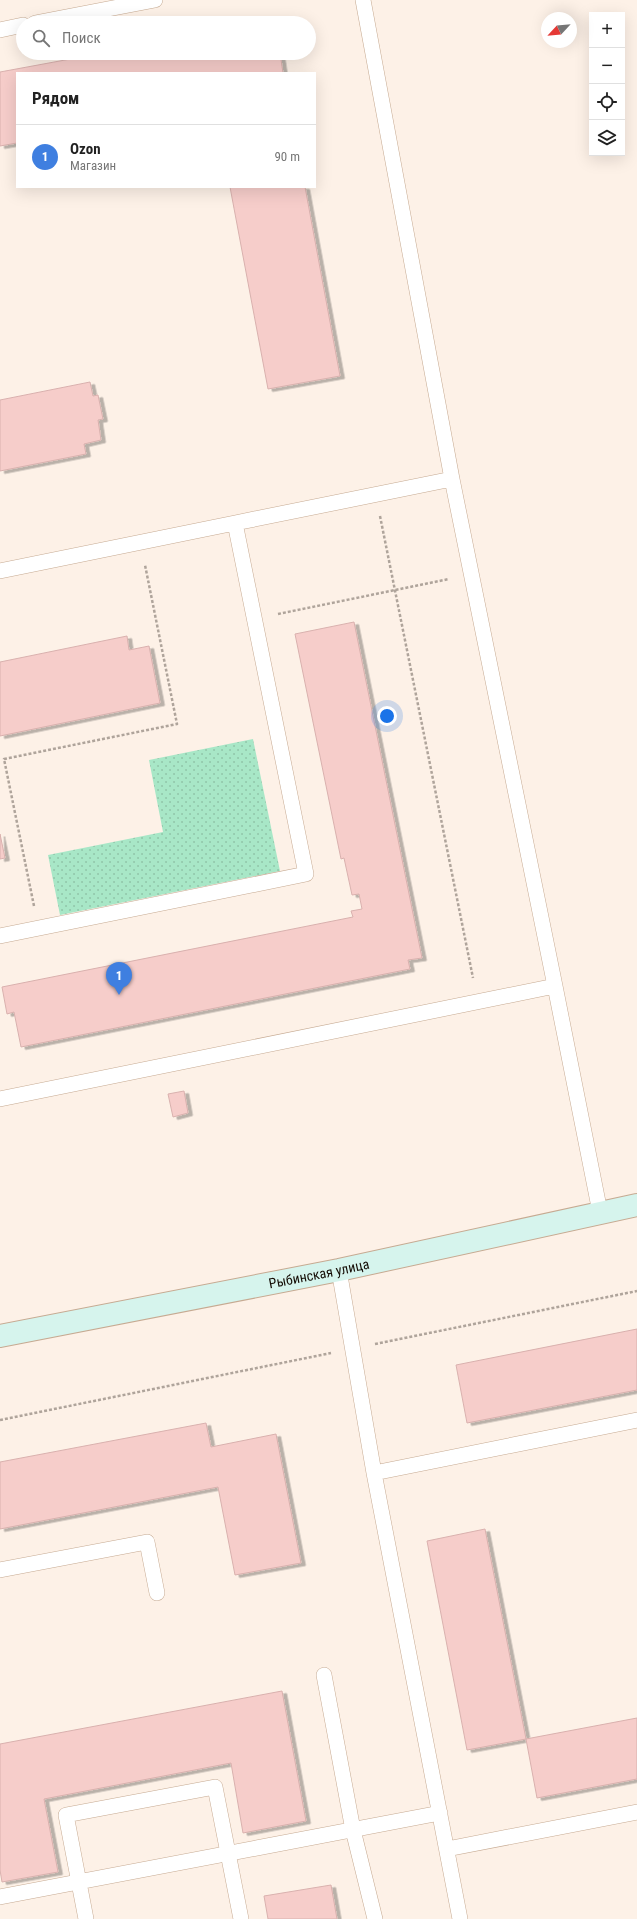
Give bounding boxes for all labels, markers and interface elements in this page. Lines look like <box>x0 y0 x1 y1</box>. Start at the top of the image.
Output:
north arrow <box>541 12 577 48</box>
map controls <box>589 12 625 156</box>
button: + <box>589 12 625 48</box>
search box <box>16 16 316 60</box>
icon: search <box>30 27 52 49</box>
text: Поиск <box>62 29 101 47</box>
button: − <box>589 48 625 84</box>
button: locate <box>589 84 625 120</box>
text: Рядом <box>32 88 79 108</box>
button: layers <box>589 120 625 156</box>
text: Ozon <box>70 140 101 158</box>
text: 1 <box>42 149 48 164</box>
text: 90 m <box>274 149 300 164</box>
text: Магазин <box>70 158 116 173</box>
your location <box>377 706 397 726</box>
pin: 1 <box>106 962 132 995</box>
street label: Рыбинская улица <box>267 1256 371 1291</box>

